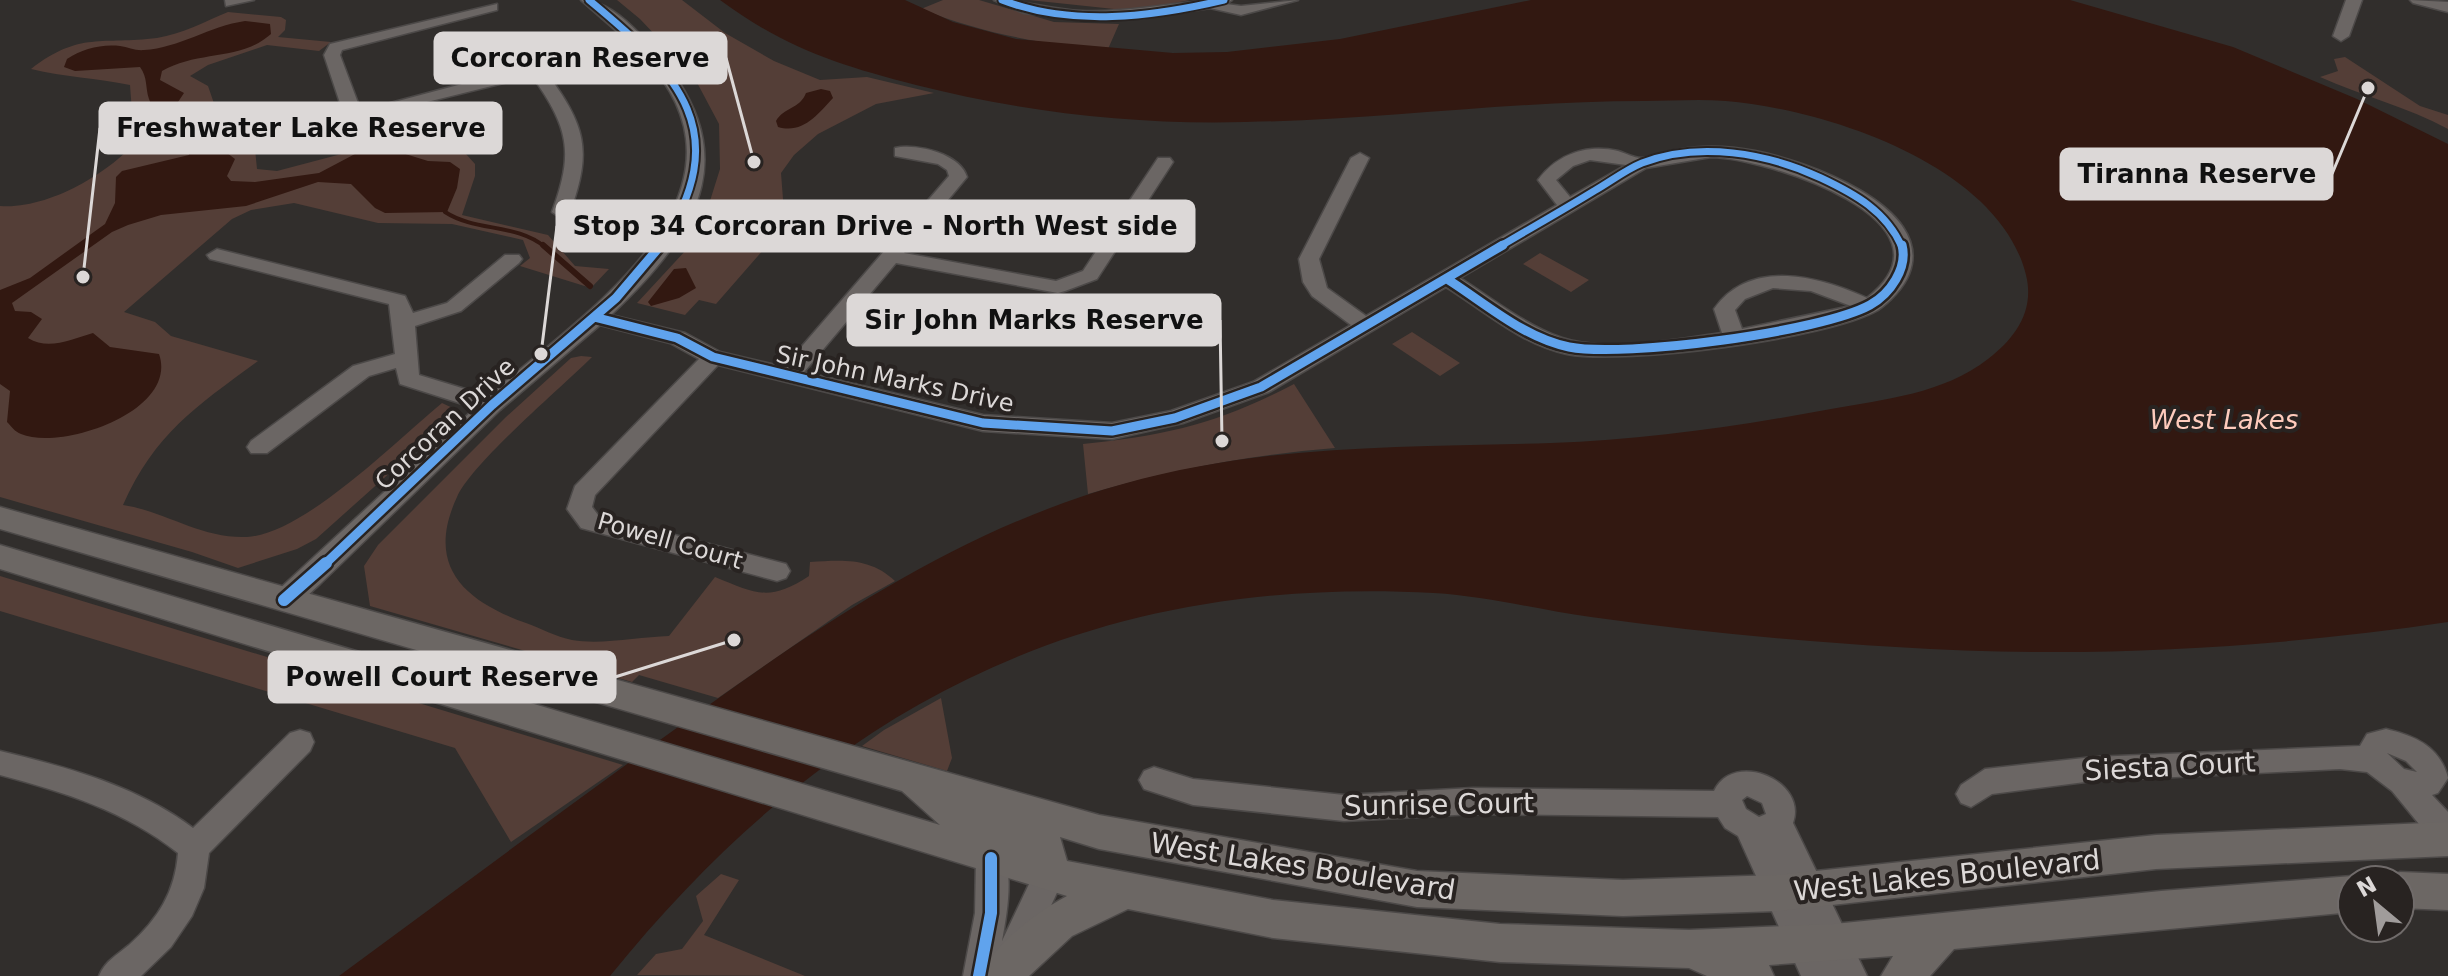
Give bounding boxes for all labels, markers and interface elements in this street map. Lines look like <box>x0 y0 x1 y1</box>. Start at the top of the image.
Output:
callout: Corcoran Reserve <box>435 33 726 83</box>
text: Corcoran Reserve <box>450 43 710 73</box>
callout: Freshwater Lake Reserve <box>100 103 501 153</box>
text: Freshwater Lake Reserve <box>116 113 486 143</box>
callout: Tiranna Reserve <box>2061 149 2332 199</box>
text: Tiranna Reserve <box>2078 159 2316 189</box>
callout: Stop 34 Corcoran Drive - North West side <box>557 201 1194 251</box>
text: Stop 34 Corcoran Drive - North West side <box>572 211 1178 241</box>
callout: Sir John Marks Reserve <box>848 295 1220 345</box>
text: Sir John Marks Reserve <box>864 305 1204 335</box>
street label: Sir John Marks Drive <box>773 340 1017 418</box>
street label: Corcoran Drive <box>370 352 520 496</box>
water label: West Lakes <box>2150 405 2298 435</box>
street label: Powell Court <box>594 507 746 575</box>
callout: Powell Court Reserve <box>269 652 615 702</box>
text: Powell Court Reserve <box>285 662 599 692</box>
street label: Siesta Court <box>2084 746 2256 787</box>
street label: Sunrise Court <box>1344 786 1534 823</box>
street label: West Lakes Boulevard <box>1148 826 1458 907</box>
street label: West Lakes Boulevard <box>1792 843 2102 908</box>
north arrow <box>2336 864 2416 944</box>
text: N <box>2352 872 2381 902</box>

